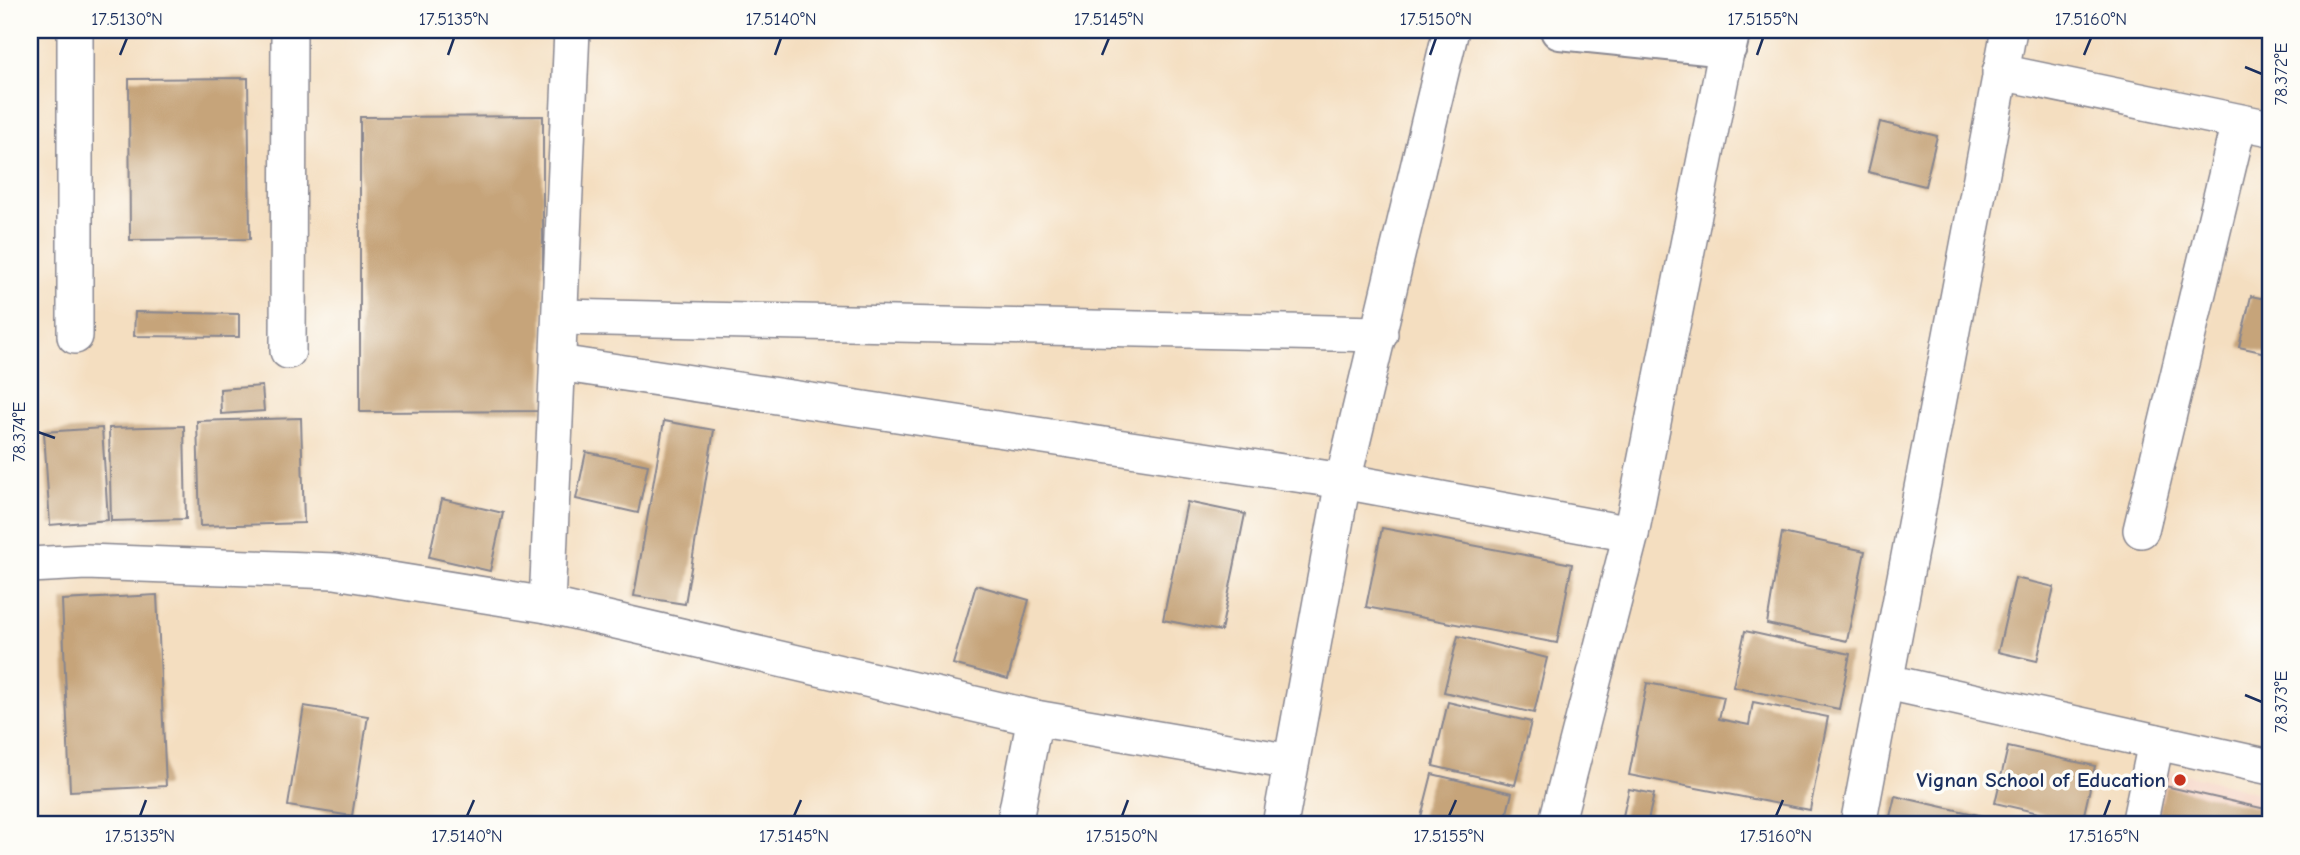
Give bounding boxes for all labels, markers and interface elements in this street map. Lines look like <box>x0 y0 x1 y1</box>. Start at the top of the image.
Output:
text: 17.5130°N <box>91 9 163 30</box>
text: 17.5135°N <box>419 9 489 30</box>
text: 17.5140°N <box>745 9 817 30</box>
text: 17.5145°N <box>1074 9 1144 30</box>
text: 17.5150°N <box>1400 9 1472 30</box>
text: 17.5155°N <box>1727 9 1799 30</box>
text: 17.5160°N <box>2055 9 2127 30</box>
text: 78.372°E <box>2271 42 2292 105</box>
text: 78.374°E <box>9 402 30 462</box>
text: 78.373°E <box>2271 671 2292 733</box>
place label: Vignan School of Education <box>1917 768 2166 792</box>
marker: Vignan School of Education <box>2172 772 2188 788</box>
text: 17.5135°N <box>105 826 175 847</box>
text: 17.5140°N <box>431 826 503 847</box>
text: 17.5145°N <box>759 826 829 847</box>
text: 17.5150°N <box>1086 826 1158 847</box>
text: 17.5155°N <box>1413 826 1485 847</box>
text: 17.5160°N <box>1740 826 1812 847</box>
text: 17.5165°N <box>2068 826 2140 847</box>

